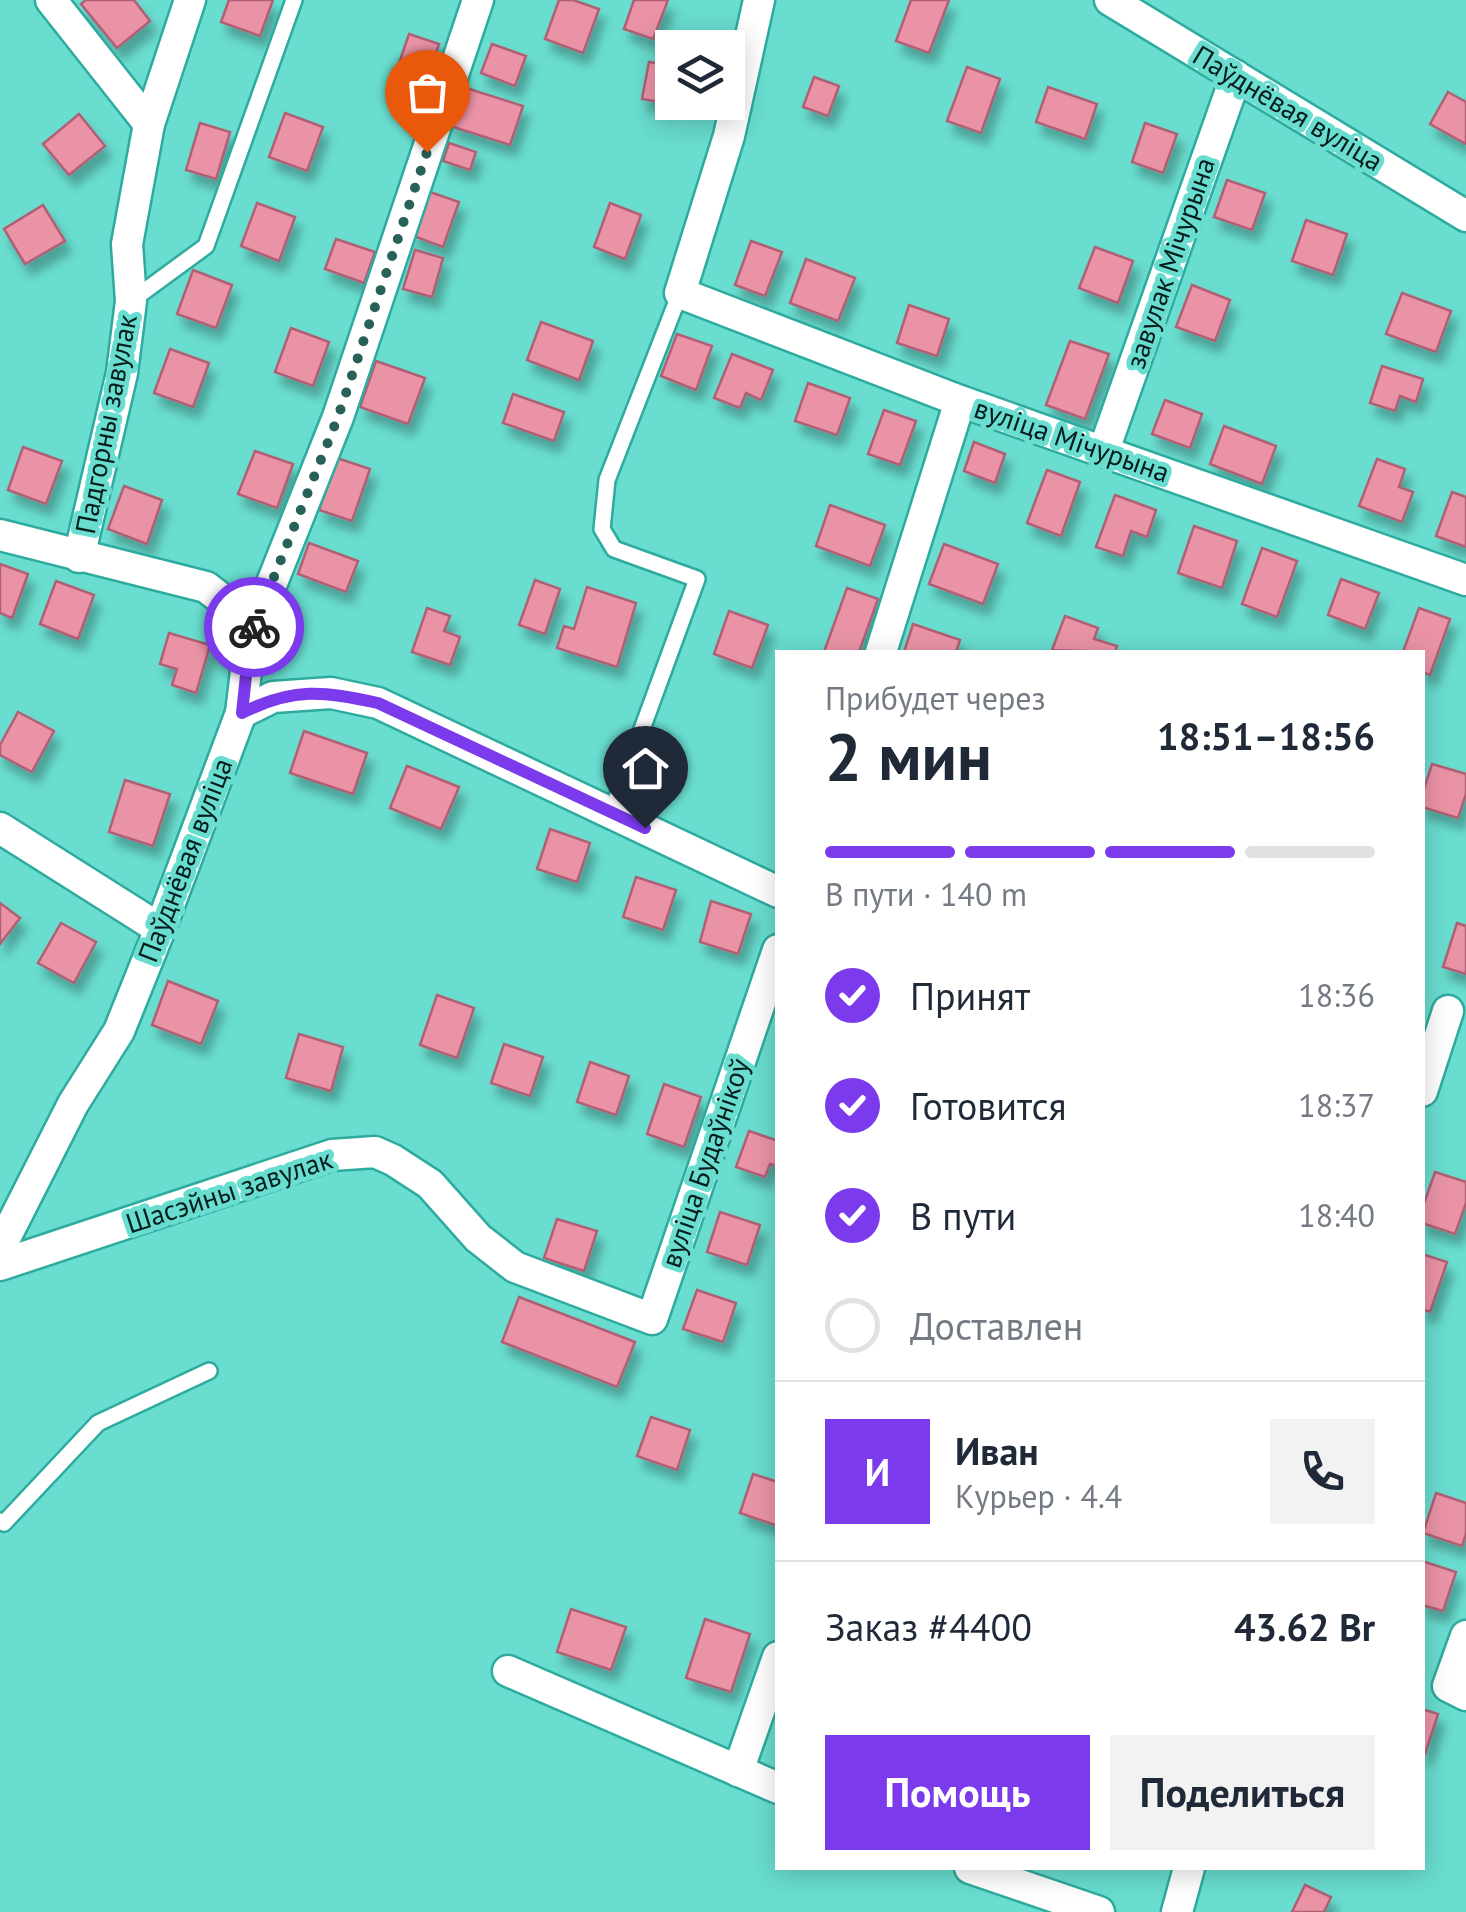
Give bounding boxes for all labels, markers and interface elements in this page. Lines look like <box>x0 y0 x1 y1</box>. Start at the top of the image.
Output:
map controls <box>655 30 745 120</box>
button: layers <box>655 30 745 120</box>
street label: Паўднёвая вуліца <box>1186 36 1390 179</box>
pin <box>385 50 470 153</box>
icon: bag <box>400 65 455 120</box>
street label: завулак Мічурына <box>1116 152 1223 373</box>
street label: Падгорны завулак <box>66 310 145 537</box>
street label: вуліца Мічурына <box>970 389 1175 490</box>
courier <box>204 577 304 677</box>
icon: bike <box>227 600 282 655</box>
text: Прибудет через <box>825 677 1046 719</box>
text: 18:51–18:56 <box>1157 711 1375 760</box>
text: 2 мин <box>825 714 992 798</box>
pin <box>603 726 688 829</box>
icon: home <box>618 741 673 796</box>
street label: Паўднёвая вуліца <box>129 753 240 967</box>
text: В пути · 140 m <box>825 873 1027 915</box>
icon: check <box>825 968 880 1023</box>
text: Принят <box>910 971 1030 1020</box>
text: 18:36 <box>1298 974 1375 1016</box>
street label: вуліца Будаўнікоў <box>651 1054 758 1272</box>
icon: check <box>825 1078 880 1133</box>
text: Готовится <box>910 1081 1067 1130</box>
text: 18:37 <box>1298 1084 1375 1126</box>
street label: Шасэйны завулак <box>121 1140 337 1241</box>
icon: check <box>825 1188 880 1243</box>
text: В пути <box>910 1191 1016 1240</box>
text: 18:40 <box>1298 1194 1375 1236</box>
text: Доставлен <box>910 1301 1083 1350</box>
button: phone <box>1270 1419 1375 1524</box>
text: Иван <box>955 1426 1039 1475</box>
text: И <box>865 1447 890 1496</box>
text: Курьер · 4.4 <box>955 1475 1122 1517</box>
text: Заказ #4400 <box>825 1602 1032 1651</box>
text: 43.62 Br <box>1234 1602 1375 1651</box>
button: Помощь <box>825 1735 1090 1850</box>
button: Поделиться <box>1110 1735 1375 1850</box>

